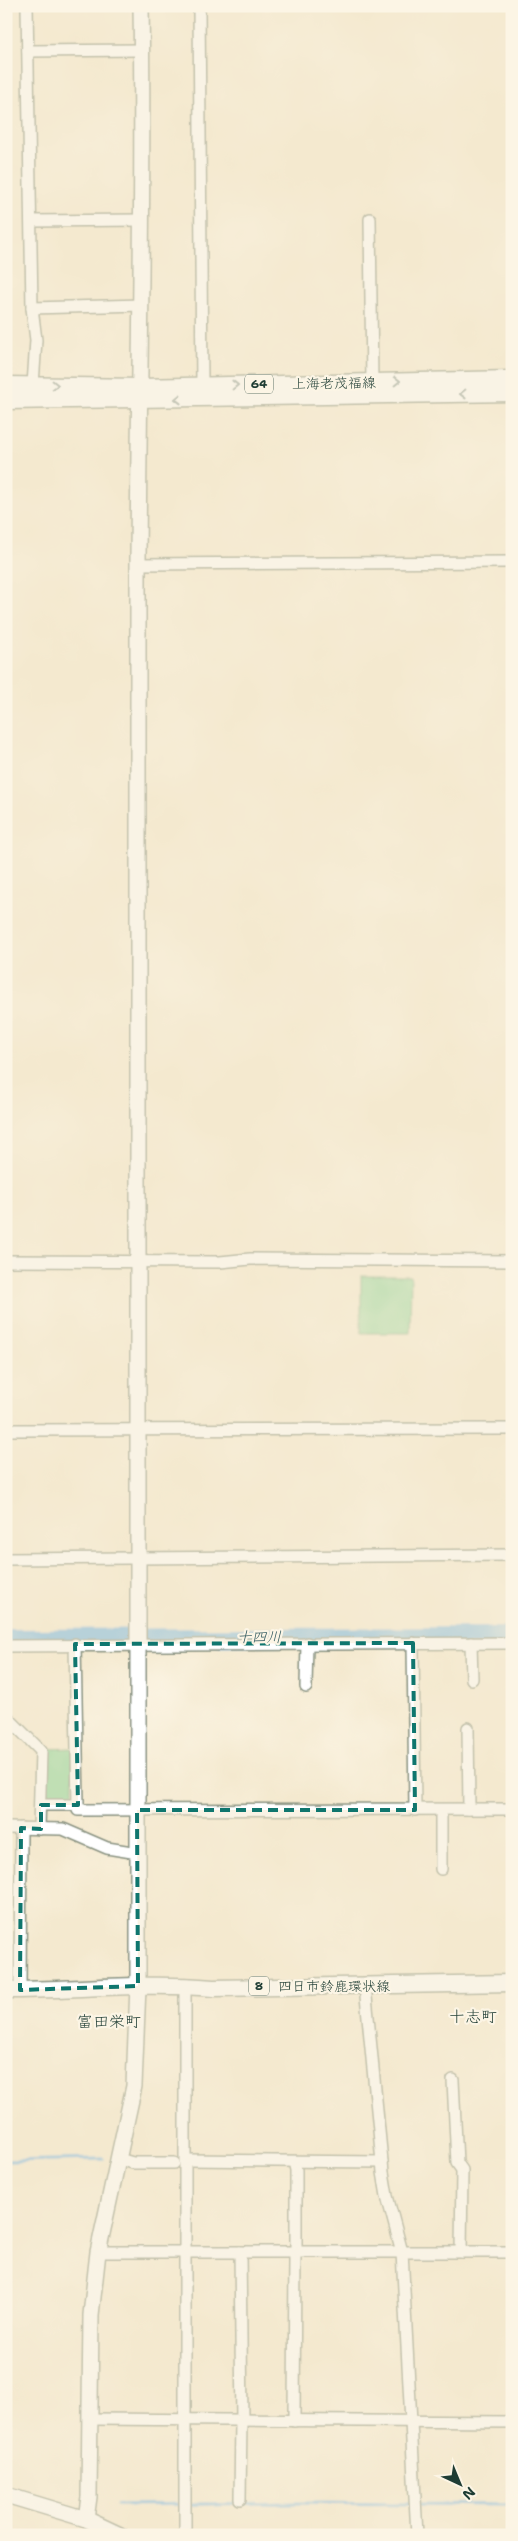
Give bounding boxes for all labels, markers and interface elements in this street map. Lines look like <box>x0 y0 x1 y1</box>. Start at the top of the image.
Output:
street label: 上海老茂福線 <box>292 373 376 393</box>
road number: 64 <box>245 374 273 394</box>
one-way arrow <box>394 376 402 387</box>
one-way arrow <box>231 379 239 390</box>
one-way arrow <box>52 380 59 390</box>
one-way arrow <box>459 389 466 399</box>
one-way arrow <box>174 394 182 404</box>
water label: 十四川 <box>236 1627 282 1647</box>
road number: 8 <box>249 1976 269 1995</box>
street label: 四日市鈴鹿環状線 <box>278 1977 390 1995</box>
district label: 十志町 <box>449 2006 497 2027</box>
district label: 富田栄町 <box>77 2011 141 2032</box>
north arrow <box>436 2458 486 2508</box>
text: N <box>459 2483 479 2504</box>

